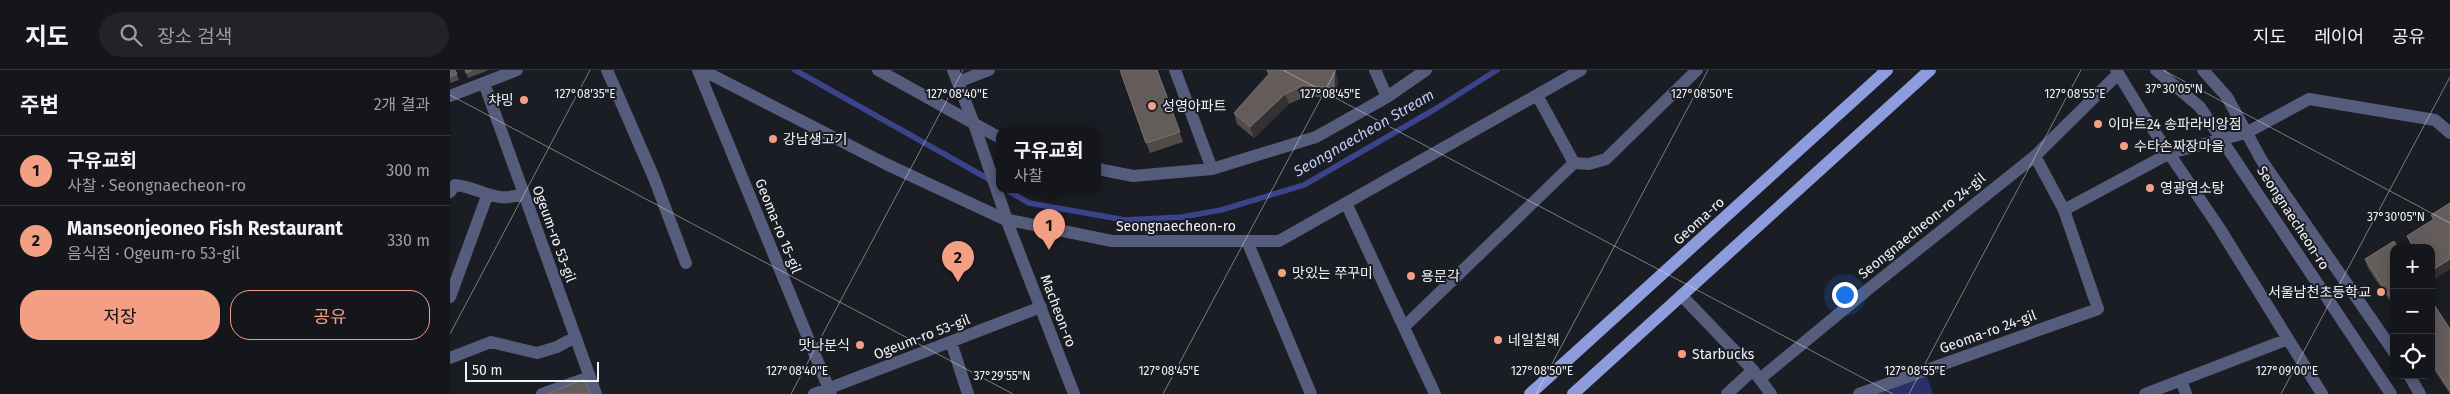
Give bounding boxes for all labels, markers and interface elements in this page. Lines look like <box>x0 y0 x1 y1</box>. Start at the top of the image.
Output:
search box <box>99 12 449 57</box>
icon: search <box>117 21 145 49</box>
text: 지도 <box>25 23 69 51</box>
text: 장소 검색 <box>157 25 232 48</box>
text: 지도 <box>2253 26 2286 48</box>
text: 레이어 <box>2314 26 2364 48</box>
text: 공유 <box>2392 26 2425 48</box>
text: 37°30'05"N <box>2145 82 2203 96</box>
water label: Seongnaecheon Stream <box>1290 85 1437 181</box>
text: 127°08'35"E <box>554 87 616 101</box>
text: 127°08'40"E <box>926 87 988 101</box>
text: 127°08'45"E <box>1299 87 1361 101</box>
text: 127°08'50"E <box>1671 87 1733 101</box>
text: 127°08'55"E <box>2044 87 2106 101</box>
text: 주변 <box>20 92 59 118</box>
place label: 챠밍 <box>488 92 514 109</box>
marker: 챠밍 <box>518 94 530 106</box>
text: 2개 결과 <box>374 95 430 114</box>
place label: 성영아파트 <box>1162 98 1227 115</box>
marker: 성영아파트 <box>1146 100 1158 112</box>
place label: 이마트24 송파라비앙점 <box>2108 116 2242 133</box>
marker: 이마트24 송파라비앙점 <box>2092 118 2104 130</box>
popup <box>996 128 1101 193</box>
place label: 강남생고기 <box>783 131 847 148</box>
marker: 강남생고기 <box>767 133 779 145</box>
place label: 수타손짜장마을 <box>2134 138 2224 155</box>
text: 구유교회 <box>1014 139 1083 162</box>
marker: 수타손짜장마을 <box>2118 140 2130 152</box>
text: 구유교회 <box>67 149 137 172</box>
text: 1 <box>32 161 40 180</box>
text: 300 m <box>386 161 430 180</box>
street label: Seongnaecheon-ro <box>2253 163 2333 273</box>
text: 사찰 <box>1014 166 1043 185</box>
street label: Seongnaecheon-ro 24-gil <box>1855 169 1989 283</box>
text: 사찰 · Seongnaecheon-ro <box>67 176 246 195</box>
street label: Geoma-ro 15-gil <box>751 176 805 276</box>
place label: 영광염소탕 <box>2160 180 2225 197</box>
marker: 영광염소탕 <box>2144 182 2156 194</box>
street label: Ogeum-ro 53-gil <box>529 183 579 285</box>
street label: Geoma-ro <box>1670 194 1728 248</box>
pin: 1 <box>1033 209 1065 250</box>
text: 37°30'05"N <box>2367 210 2425 224</box>
text: Manseonjeoneo Fish Restaurant <box>67 217 343 240</box>
street label: Seongnaecheon-ro <box>1116 218 1236 235</box>
text: 2 <box>32 231 40 250</box>
text: 330 m <box>387 231 430 250</box>
pin: 2 <box>942 241 974 282</box>
text: 음식점 · Ogeum-ro 53-gil <box>67 244 240 263</box>
map controls <box>2390 244 2435 379</box>
button: + <box>2390 244 2435 289</box>
place label: 맛있는 쭈꾸미 <box>1292 265 1373 282</box>
marker: 맛있는 쭈꾸미 <box>1276 267 1288 279</box>
place label: 용문각 <box>1421 268 1460 285</box>
marker: 용문각 <box>1405 270 1417 282</box>
street label: Macheon-ro <box>1036 272 1080 350</box>
your location <box>1832 282 1858 308</box>
place label: 서울남천초등학교 <box>2268 284 2371 301</box>
marker: 서울남천초등학교 <box>2375 286 2387 298</box>
button: − <box>2390 289 2435 334</box>
button: 저장 <box>20 290 220 340</box>
button: 공유 <box>230 290 430 340</box>
street label: Geoma-ro 24-gil <box>1937 307 2039 357</box>
street label: Ogeum-ro 53-gil <box>871 311 973 363</box>
place label: 네일칠해 <box>1508 332 1560 349</box>
marker: 네일칠해 <box>1492 334 1504 346</box>
button: locate <box>2390 334 2435 379</box>
place label: 맛나분식 <box>798 337 850 354</box>
marker: 맛나분식 <box>854 339 866 351</box>
place label: Starbucks <box>1692 346 1755 363</box>
marker: Starbucks <box>1676 348 1688 360</box>
scale bar <box>465 359 599 382</box>
text: 50 m <box>472 362 503 379</box>
text: 127°08'40"E <box>766 364 828 378</box>
text: 127°08'45"E <box>1138 364 1200 378</box>
text: 127°08'50"E <box>1511 364 1573 378</box>
text: 127°08'55"E <box>1884 364 1946 378</box>
text: 127°09'00"E <box>2256 364 2318 378</box>
text: 37°29'55"N <box>974 369 1031 383</box>

